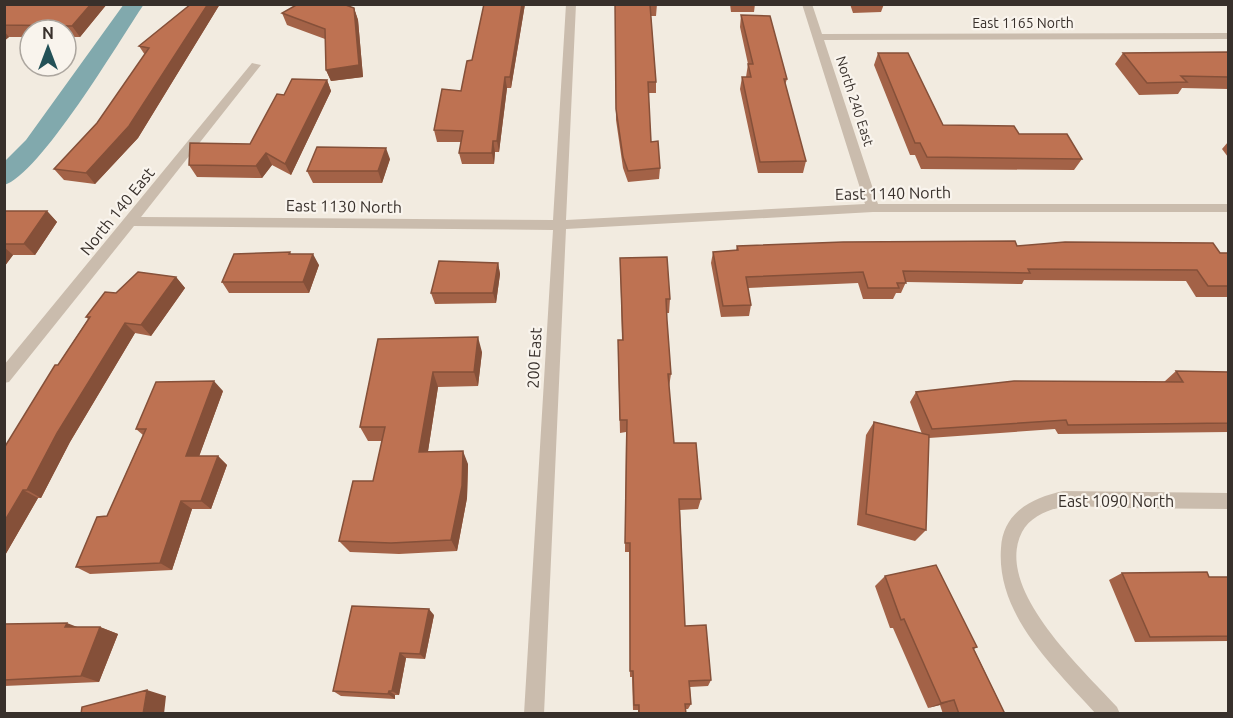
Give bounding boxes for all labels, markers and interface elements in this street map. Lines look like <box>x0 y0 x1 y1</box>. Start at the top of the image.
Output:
street label: East 1165 North <box>972 15 1074 31</box>
north arrow <box>18 18 78 78</box>
text: N <box>42 24 54 42</box>
street label: North 240 East <box>833 54 877 149</box>
street label: North 140 East <box>76 163 158 258</box>
street label: East 1140 North <box>835 183 951 203</box>
street label: East 1130 North <box>286 196 402 216</box>
street label: 200 East <box>523 326 545 389</box>
street label: East 1090 North <box>1058 492 1174 510</box>

